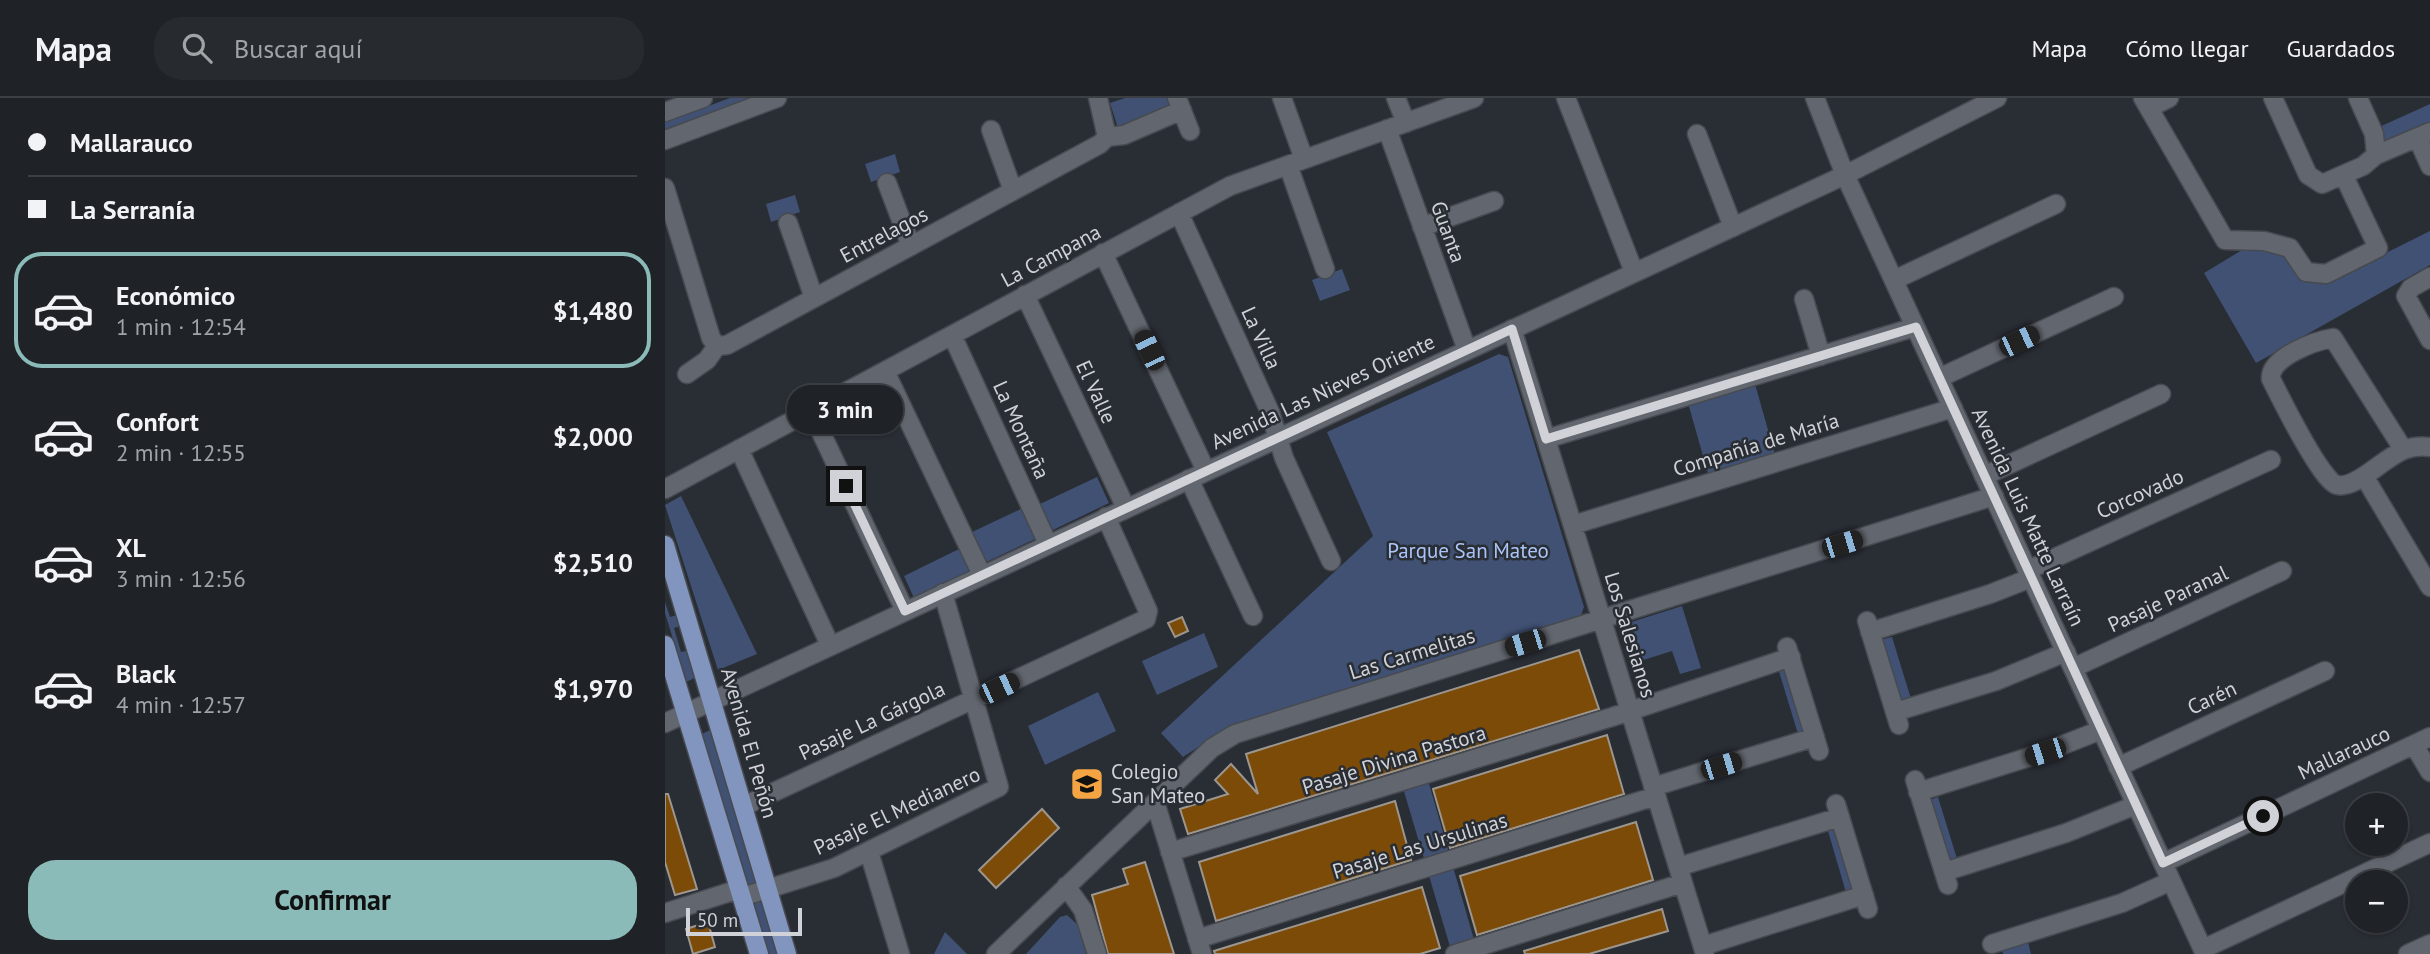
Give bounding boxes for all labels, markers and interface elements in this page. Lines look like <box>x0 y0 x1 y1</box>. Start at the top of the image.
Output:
search box <box>154 17 644 80</box>
text: Mapa <box>35 27 112 70</box>
icon: search <box>178 29 216 67</box>
text: Buscar aquí <box>234 32 362 65</box>
text: Mapa <box>2031 33 2087 64</box>
text: Cómo llegar <box>2125 33 2249 64</box>
text: Guardados <box>2287 33 2395 64</box>
text: Mallarauco <box>70 126 193 159</box>
text: La Serranía <box>70 193 195 226</box>
street label: Guanta <box>1425 197 1472 266</box>
street label: Entrelagos <box>835 200 932 269</box>
street label: La Campana <box>996 218 1105 293</box>
icon: car <box>32 279 95 342</box>
text: Económico <box>116 279 235 312</box>
text: $1,480 <box>553 294 633 327</box>
street label: La Villa <box>1235 302 1288 373</box>
text: 1 min · 12:54 <box>116 312 246 341</box>
car <box>1996 323 2043 359</box>
car <box>1131 327 1168 373</box>
street label: Avenida Las Nieves Oriente <box>1207 328 1439 455</box>
street label: El Valle <box>1070 356 1123 428</box>
street label: La Montaña <box>987 376 1056 483</box>
callout: 3 min <box>788 384 904 434</box>
text: 3 min <box>817 395 873 424</box>
street label: Avenida Luis Matte Larraín <box>1966 403 2091 631</box>
icon: car <box>32 405 95 468</box>
text: Confort <box>116 405 199 438</box>
street label: Compañía de María <box>1670 406 1842 483</box>
text: $2,000 <box>553 420 633 453</box>
text: 2 min · 12:55 <box>116 438 246 467</box>
street label: Corcovado <box>2092 462 2188 525</box>
route end <box>830 470 862 502</box>
car <box>1819 528 1866 560</box>
icon: car <box>32 531 95 594</box>
text: XL <box>116 531 146 564</box>
park label: Parque San Mateo <box>1387 537 1549 564</box>
text: $2,510 <box>553 546 633 579</box>
street label: Pasaje Paranal <box>2103 559 2232 638</box>
text: 3 min · 12:56 <box>116 564 246 593</box>
street label: Los Salesianos <box>1599 569 1662 701</box>
street label: Las Carmelitas <box>1346 622 1478 685</box>
car <box>1502 627 1549 659</box>
icon: car <box>32 657 95 720</box>
text: Black <box>116 657 176 690</box>
street label: Avenida El Peñón <box>715 664 784 821</box>
car <box>976 670 1023 706</box>
text: $1,970 <box>553 672 633 705</box>
street label: Carén <box>2183 674 2241 721</box>
street label: Pasaje La Gárgola <box>794 675 949 766</box>
text: 4 min · 12:57 <box>116 690 246 719</box>
street label: Pasaje Divina Pastora <box>1299 719 1489 800</box>
street label: Mallarauco <box>2293 719 2394 786</box>
car <box>2022 736 2069 768</box>
car <box>1698 750 1745 782</box>
place label: Colegio San Mateo <box>1111 758 1205 809</box>
street label: Pasaje El Medianero <box>809 760 984 861</box>
school or university icon: Colegio San Mateo <box>1068 765 1106 803</box>
map controls <box>2345 793 2408 933</box>
button: + <box>2345 793 2408 856</box>
route start <box>2247 800 2279 832</box>
street label: Pasaje Las Ursulinas <box>1329 806 1511 885</box>
button: Confirmar <box>28 860 637 940</box>
button: − <box>2345 870 2408 933</box>
scale bar <box>686 905 801 937</box>
text: 50 m <box>697 908 738 932</box>

